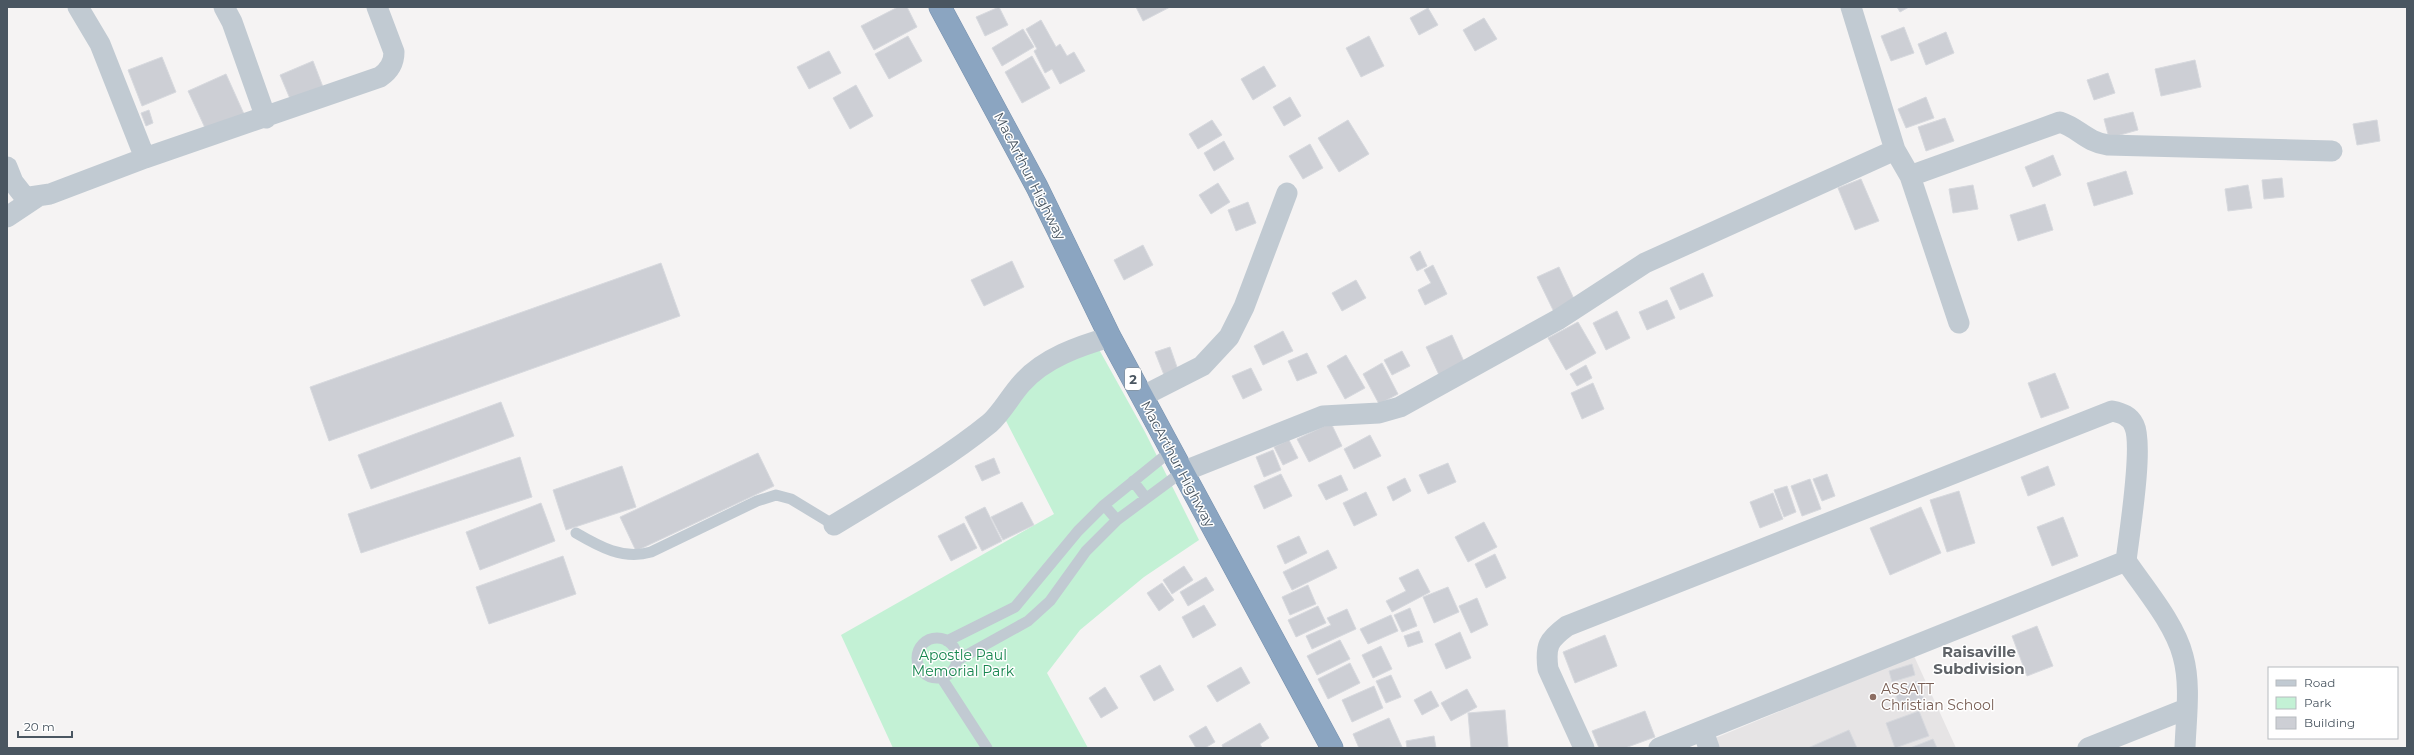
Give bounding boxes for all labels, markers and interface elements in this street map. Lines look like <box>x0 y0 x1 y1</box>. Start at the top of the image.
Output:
street label: MacArthur Highway <box>990 109 1070 243</box>
road number: 2 <box>1125 368 1141 390</box>
street label: MacArthur Highway <box>1137 398 1219 531</box>
district label: Raisaville Subdivision <box>1933 642 2025 678</box>
park label: Apostle Paul Memorial Park <box>912 646 1015 680</box>
legend <box>2268 667 2398 739</box>
text: Road <box>2304 675 2335 690</box>
place label: ASSATT Christian School <box>1881 680 1995 714</box>
marker: ASSATT Christian School <box>1868 692 1878 702</box>
text: Park <box>2304 695 2332 710</box>
scale bar <box>18 713 72 739</box>
text: Building <box>2304 715 2355 730</box>
text: 20 m <box>24 719 55 734</box>

